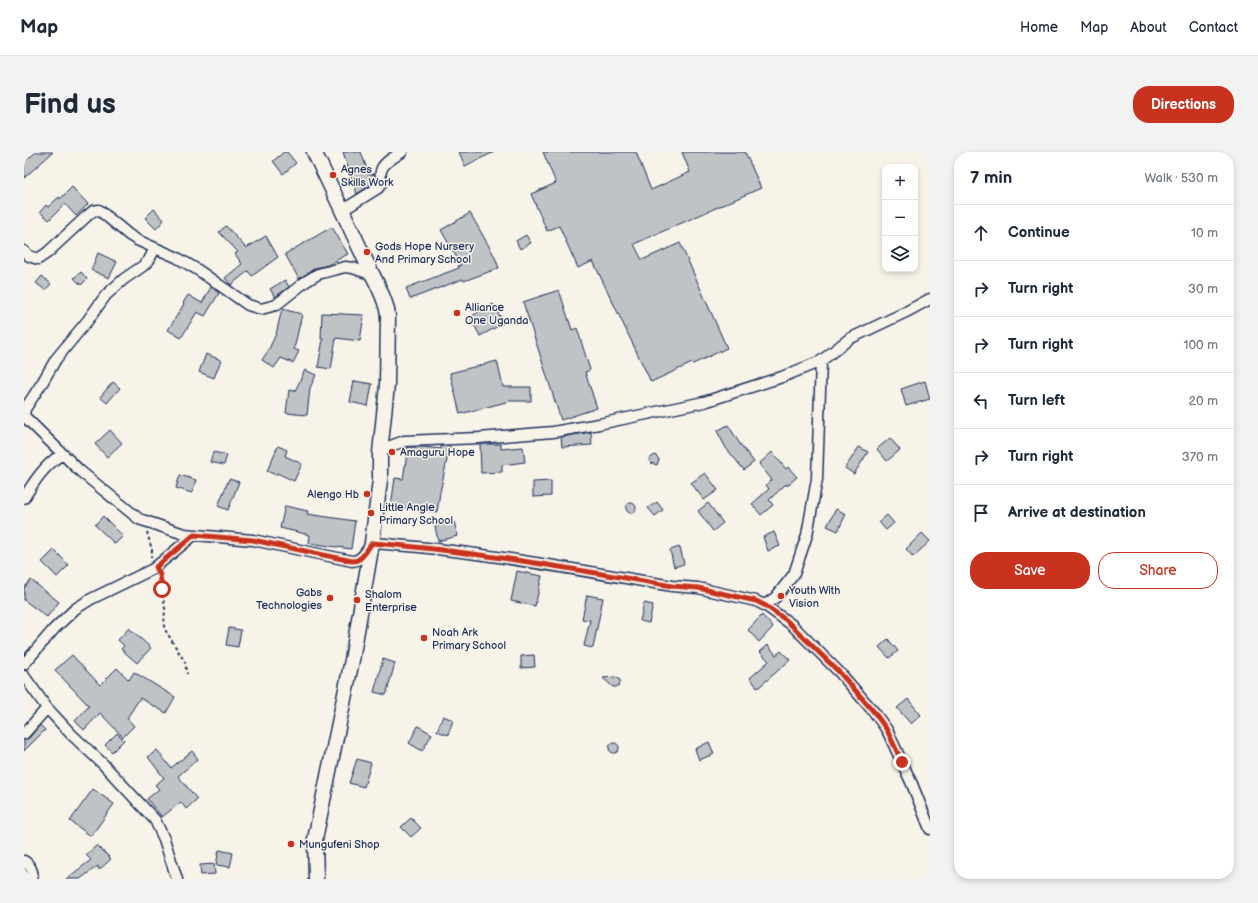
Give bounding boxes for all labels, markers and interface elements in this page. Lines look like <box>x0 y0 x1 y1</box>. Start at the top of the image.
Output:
text: Map <box>20 16 58 39</box>
text: Home <box>1020 19 1058 36</box>
text: Map <box>1080 19 1108 36</box>
text: About <box>1130 19 1167 36</box>
text: Contact <box>1189 19 1238 36</box>
button: Directions <box>1133 86 1234 123</box>
text: Find us <box>24 88 116 121</box>
place label: Agnes Skills Work <box>341 163 394 189</box>
map controls <box>882 164 918 272</box>
button: + <box>882 164 918 200</box>
text: 7 min <box>970 168 1012 188</box>
marker: Agnes Skills Work <box>328 170 338 180</box>
text: Walk · 530 m <box>1144 170 1218 186</box>
button: − <box>882 200 918 236</box>
icon: ahead <box>970 222 992 244</box>
text: Continue <box>1008 223 1070 242</box>
text: 10 m <box>1191 225 1218 241</box>
button: layers <box>882 236 918 272</box>
place label: Gods Hope Nursery And Primary School <box>375 240 474 266</box>
marker: Gods Hope Nursery And Primary School <box>362 247 372 257</box>
icon: right <box>970 278 992 300</box>
text: Turn right <box>1008 279 1073 298</box>
text: 30 m <box>1188 281 1218 297</box>
place label: Alliance One Uganda <box>465 301 528 327</box>
marker: Alliance One Uganda <box>452 308 462 318</box>
icon: right <box>970 334 992 356</box>
text: Turn right <box>1008 335 1073 354</box>
text: 100 m <box>1183 337 1218 353</box>
icon: left <box>970 390 992 412</box>
text: Turn left <box>1008 391 1065 410</box>
text: 20 m <box>1188 393 1218 409</box>
place label: Amaguru Hope <box>400 446 475 459</box>
icon: right <box>970 446 992 468</box>
marker: Amaguru Hope <box>387 447 397 457</box>
text: Turn right <box>1008 447 1073 466</box>
text: 370 m <box>1182 449 1218 465</box>
place label: Alengo Hb <box>307 488 359 501</box>
marker: Alengo Hb <box>362 489 372 499</box>
place label: Little Angle Primary School <box>379 501 453 527</box>
icon: arrive <box>970 502 992 524</box>
text: Arrive at destination <box>1008 503 1146 522</box>
marker: Little Angle Primary School <box>366 508 376 518</box>
button: Save <box>970 552 1090 589</box>
button: Share <box>1098 552 1218 589</box>
route start <box>153 580 171 598</box>
place label: Youth With Vision <box>788 584 840 610</box>
place label: Gabs Technologies <box>256 586 323 612</box>
place label: Shalom Enterprise <box>365 588 417 614</box>
marker: Youth With Vision <box>776 591 786 601</box>
marker: Gabs Technologies <box>325 593 335 603</box>
marker: Shalom Enterprise <box>352 595 362 605</box>
place label: Noah Ark Primary School <box>432 626 506 652</box>
marker: Noah Ark Primary School <box>419 633 429 643</box>
route end <box>893 753 911 771</box>
place label: Mungufeni Shop <box>299 838 380 851</box>
marker: Mungufeni Shop <box>286 839 296 849</box>

